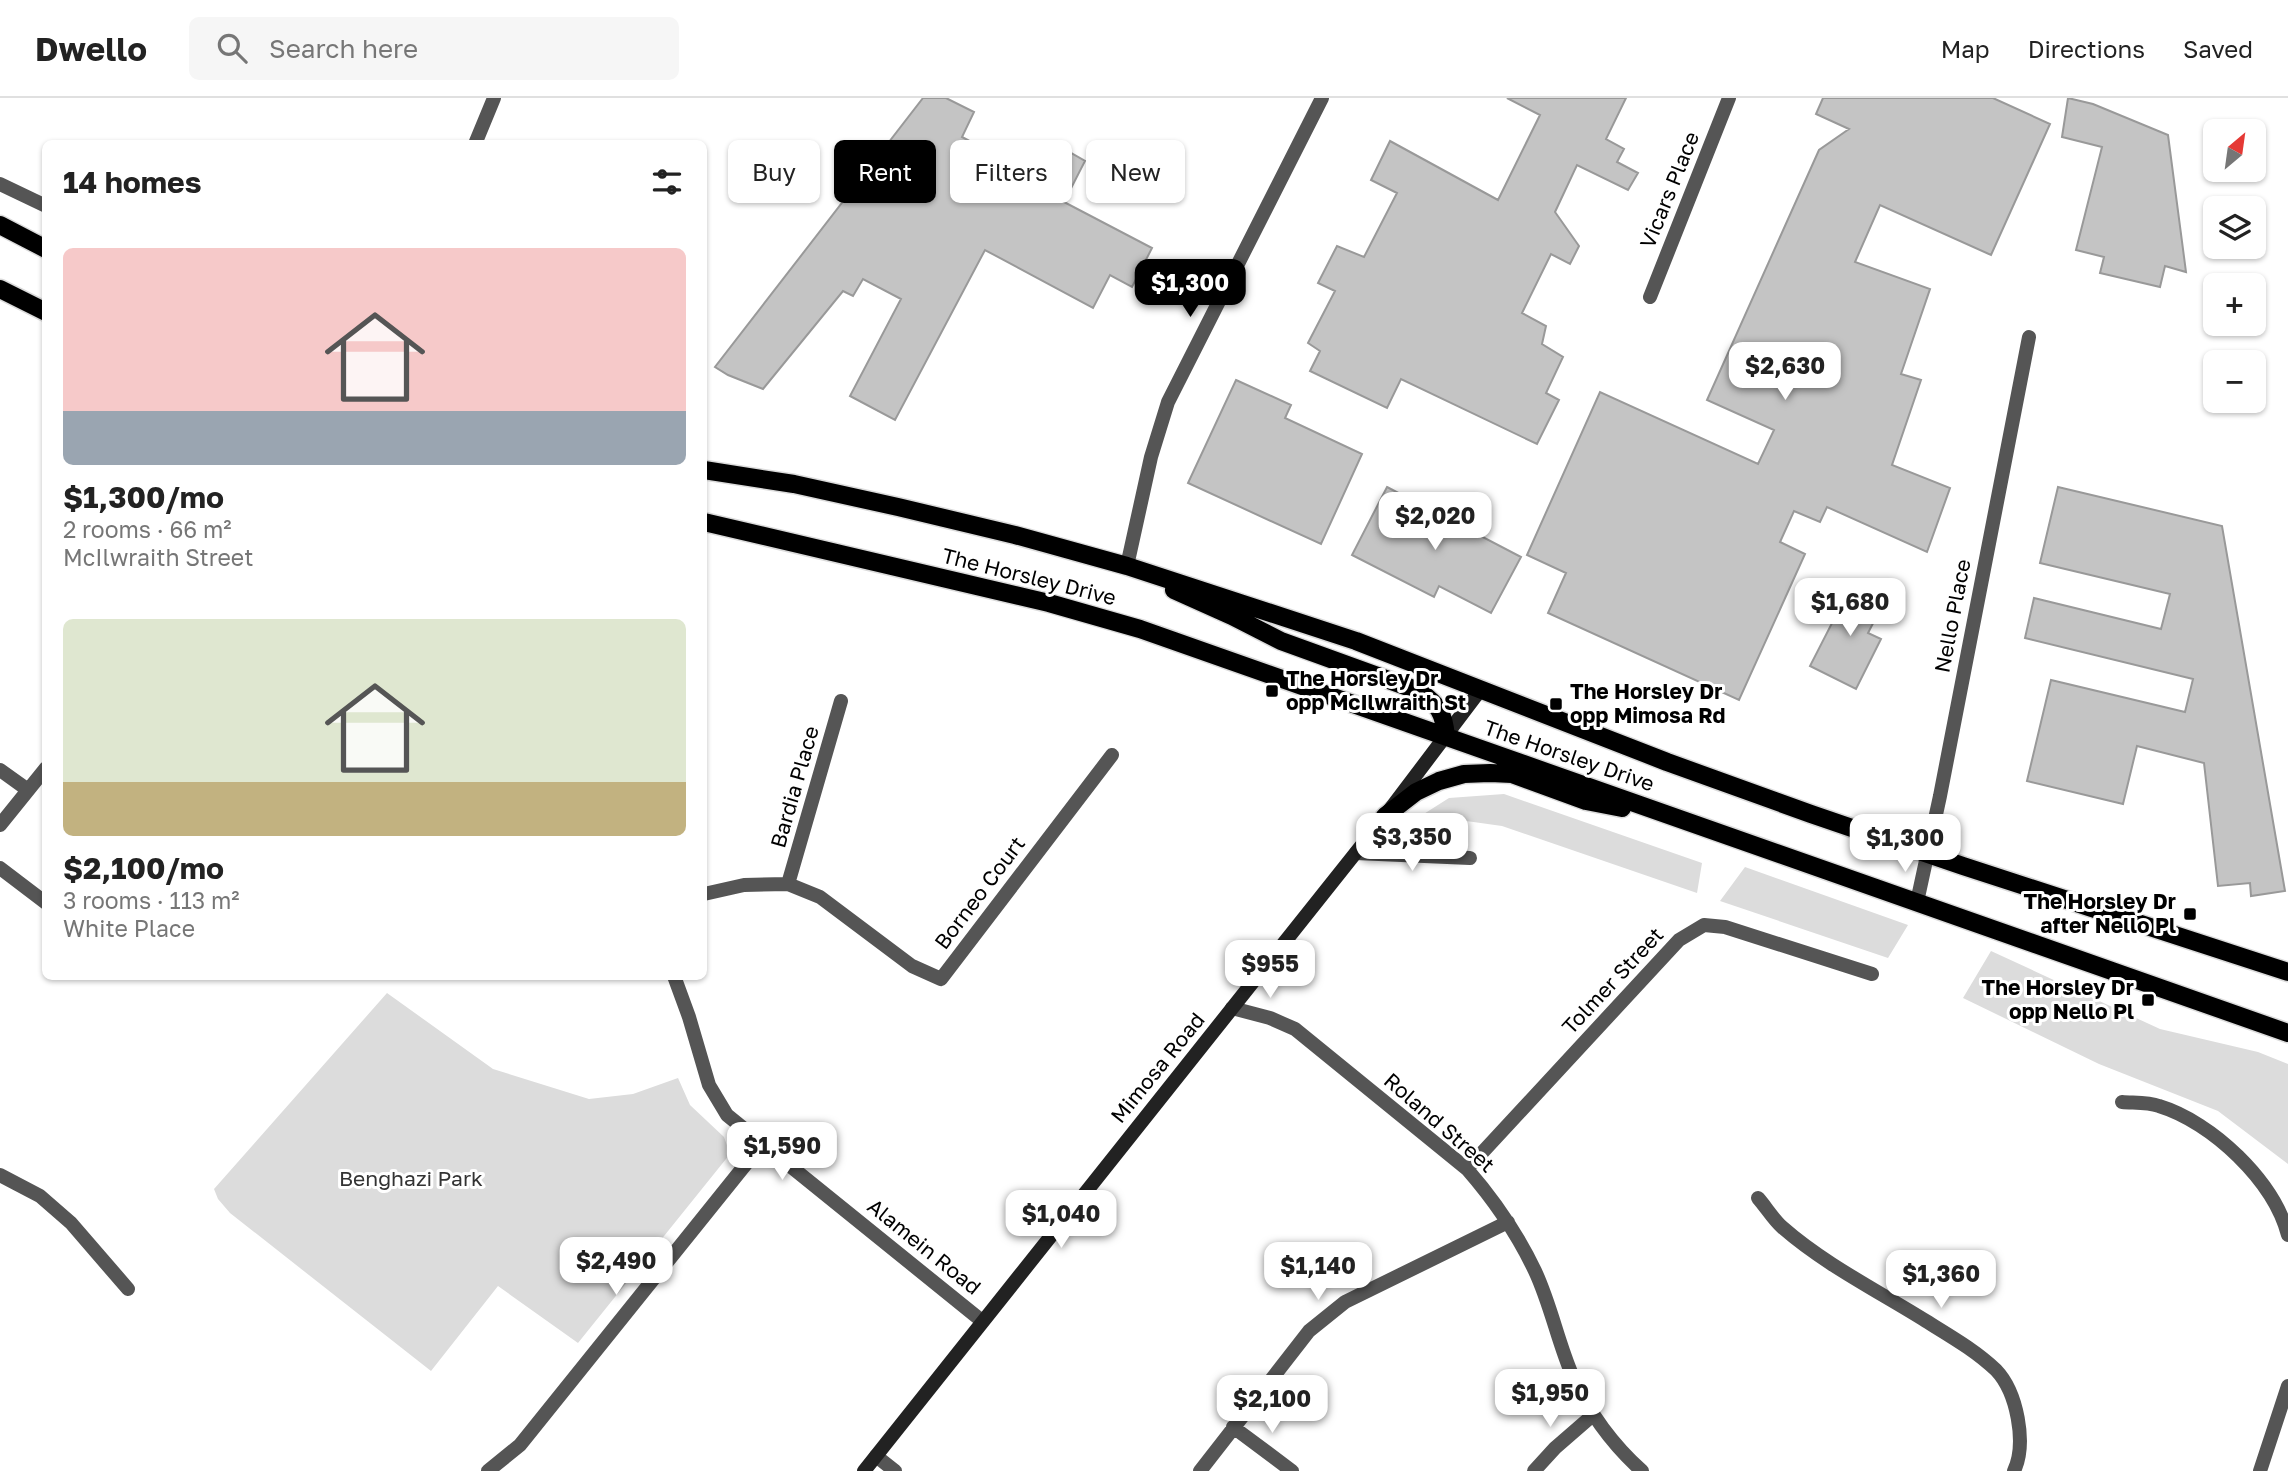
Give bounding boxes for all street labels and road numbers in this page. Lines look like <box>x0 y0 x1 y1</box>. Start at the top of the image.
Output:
street label: Vicars Place <box>1634 127 1704 252</box>
street label: The Horsley Drive <box>939 542 1119 610</box>
street label: Nello Place <box>1928 557 1976 675</box>
street label: The Horsley Drive <box>1481 714 1658 796</box>
street label: Bardia Place <box>764 723 824 851</box>
street label: Borneo Court <box>928 831 1030 954</box>
street label: Tolmer Street <box>1556 921 1668 1039</box>
street label: Mimosa Road <box>1105 1007 1210 1128</box>
street label: Roland Street <box>1379 1067 1500 1177</box>
street label: Alamein Road <box>863 1193 987 1300</box>

